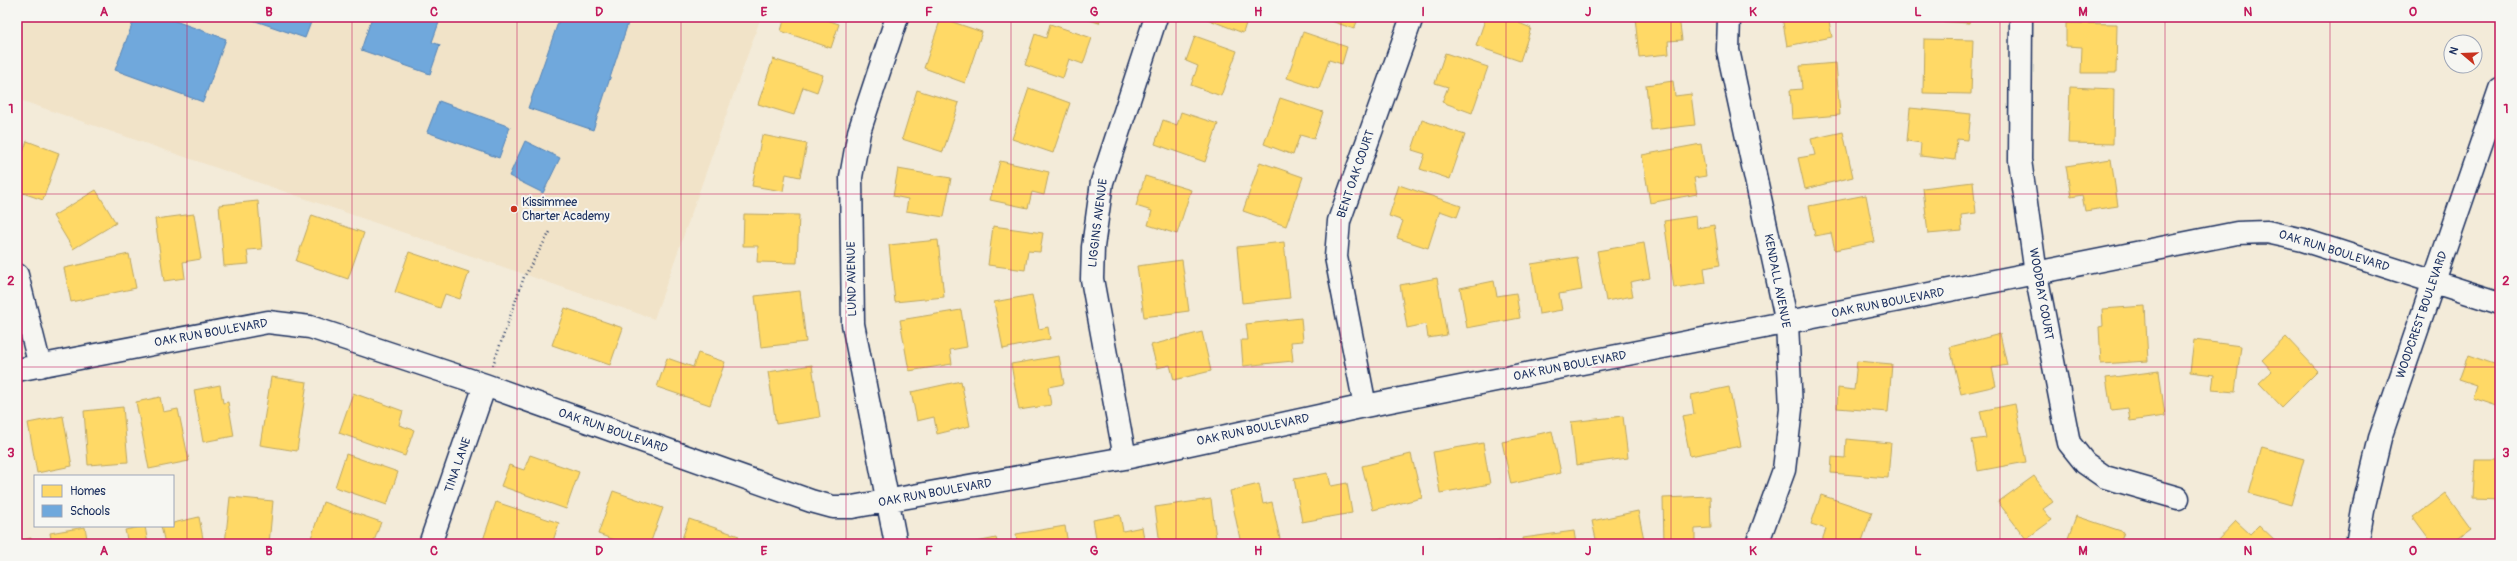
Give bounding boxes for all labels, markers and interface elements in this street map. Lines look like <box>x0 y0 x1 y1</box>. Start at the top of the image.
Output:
text: A <box>100 4 109 20</box>
text: B <box>265 4 273 20</box>
text: C <box>430 4 438 20</box>
text: D <box>595 4 603 20</box>
text: E <box>761 4 768 20</box>
text: F <box>925 4 933 20</box>
text: G <box>1090 4 1099 20</box>
text: H <box>1254 4 1262 20</box>
text: I <box>1421 4 1425 20</box>
text: J <box>1585 4 1591 20</box>
text: K <box>1749 4 1757 20</box>
text: L <box>1914 4 1922 20</box>
text: M <box>2078 4 2088 20</box>
text: N <box>2244 4 2253 20</box>
text: O <box>2409 4 2418 20</box>
north arrow <box>2443 34 2483 74</box>
text: N <box>2447 45 2462 57</box>
text: 1 <box>8 101 14 117</box>
text: 1 <box>2503 101 2509 117</box>
street label: BENT OAK COURT <box>1334 128 1378 220</box>
street label: LIGGINS AVENUE <box>1085 178 1111 268</box>
place label: Kissimmee Charter Academy <box>522 195 610 224</box>
marker: Kissimmee Charter Academy <box>509 204 519 214</box>
street label: OAK RUN BOULEVARD <box>2277 227 2392 275</box>
street label: KENDALL AVENUE <box>1761 233 1793 329</box>
street label: LUND AVENUE <box>844 241 860 317</box>
street label: WOODBAY COURT <box>2026 247 2057 342</box>
street label: WOODCREST BOULEVARD <box>2393 249 2451 381</box>
text: 2 <box>7 273 15 289</box>
text: 2 <box>2502 273 2510 289</box>
street label: OAK RUN BOULEVARD <box>1830 285 1946 321</box>
street label: OAK RUN BOULEVARD <box>153 316 269 350</box>
street label: OAK RUN BOULEVARD <box>1512 348 1628 384</box>
street label: OAK RUN BOULEVARD <box>556 405 670 457</box>
street label: OAK RUN BOULEVARD <box>1195 411 1311 449</box>
street label: TINA LANE <box>442 435 474 495</box>
text: 3 <box>7 445 15 461</box>
text: 3 <box>2502 445 2510 461</box>
legend <box>34 475 174 527</box>
street label: OAK RUN BOULEVARD <box>877 476 993 510</box>
text: Homes <box>70 484 106 499</box>
text: Schools <box>70 504 110 519</box>
text: A <box>100 543 109 559</box>
text: B <box>265 543 273 559</box>
text: C <box>430 543 438 559</box>
text: D <box>595 543 603 559</box>
text: E <box>761 543 768 559</box>
text: F <box>925 543 933 559</box>
text: G <box>1090 543 1099 559</box>
text: H <box>1254 543 1262 559</box>
text: I <box>1421 543 1425 559</box>
text: J <box>1585 543 1591 559</box>
text: K <box>1749 543 1757 559</box>
text: L <box>1914 543 1922 559</box>
text: M <box>2078 543 2088 559</box>
text: N <box>2244 543 2253 559</box>
text: O <box>2409 543 2418 559</box>

